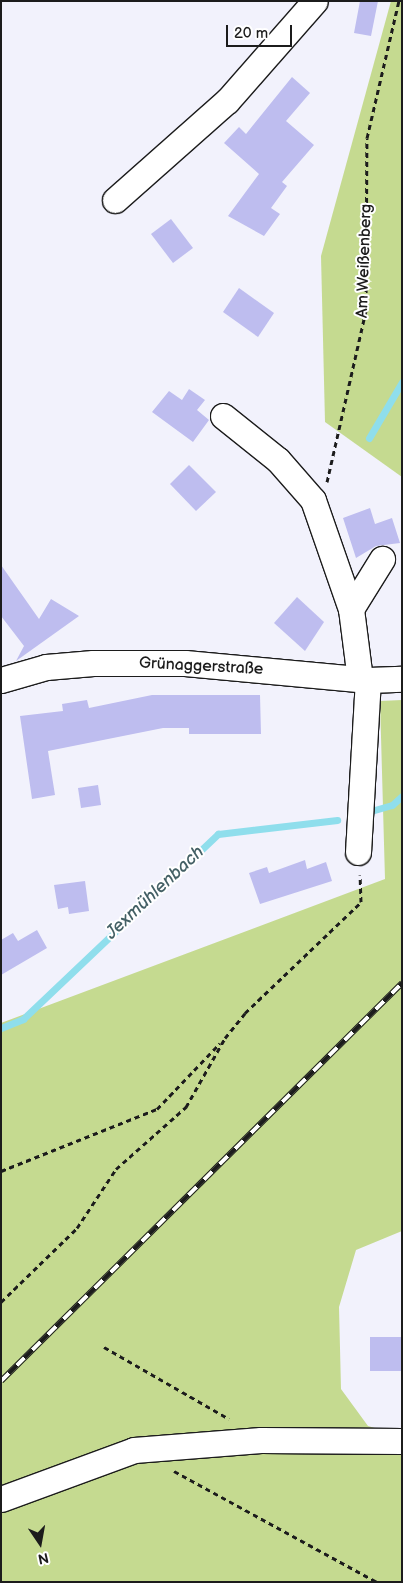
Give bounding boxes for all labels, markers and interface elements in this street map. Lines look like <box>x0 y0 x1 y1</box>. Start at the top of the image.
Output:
scale bar <box>228 15 294 47</box>
text: 20 m <box>234 24 268 43</box>
street label: Am Weißenberg <box>353 203 377 319</box>
street label: Grünaggerstraße <box>138 654 264 680</box>
water label: Jexmühlenbach <box>101 842 209 944</box>
north arrow <box>15 1518 65 1568</box>
text: N <box>36 1549 50 1568</box>

